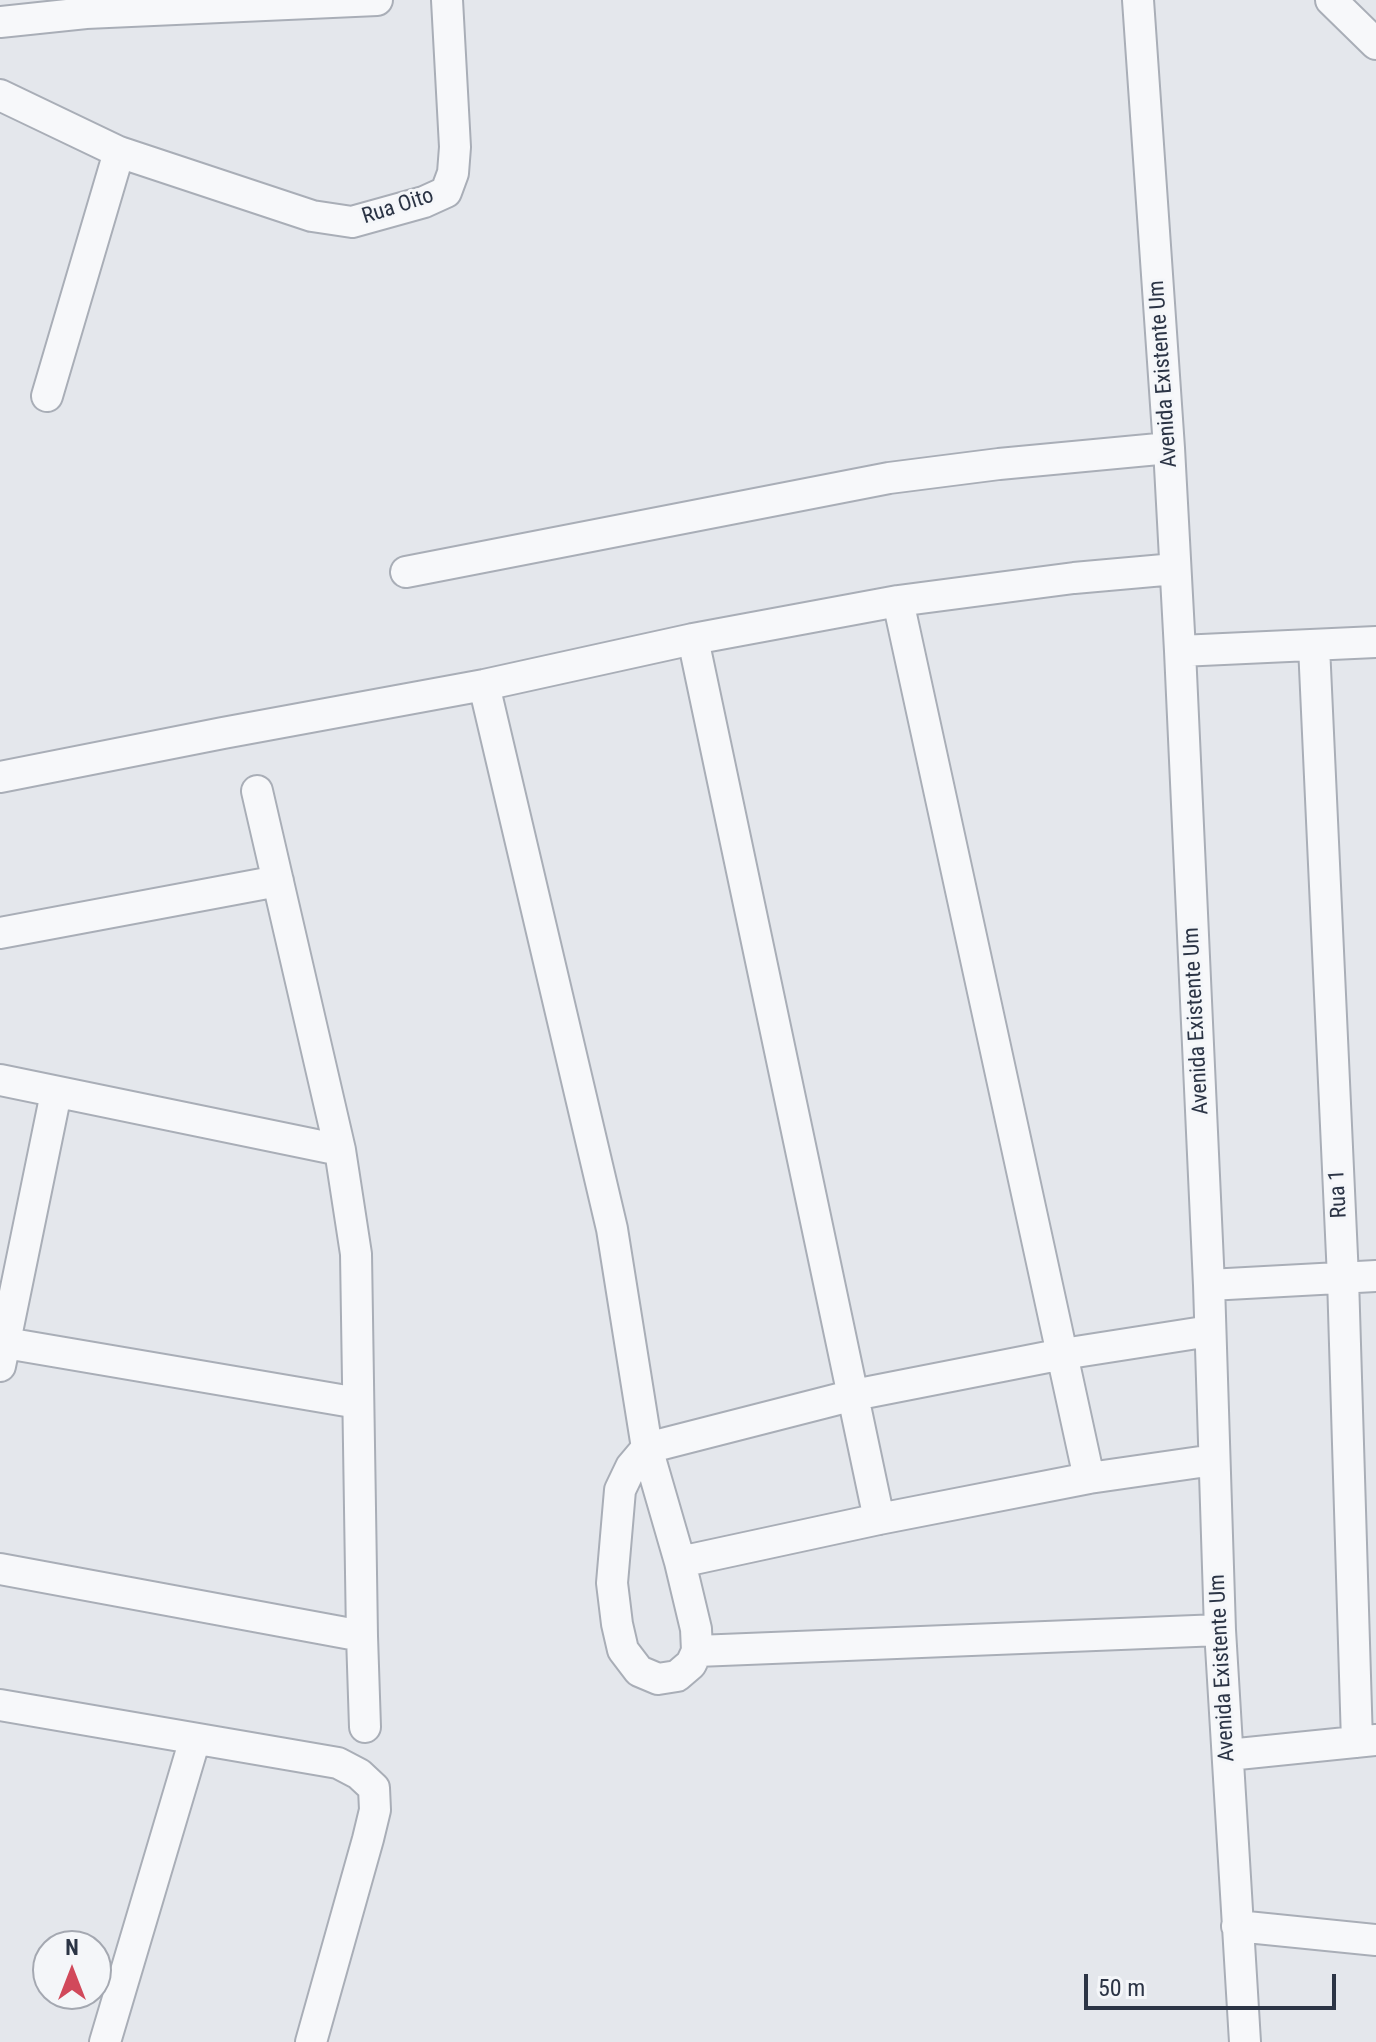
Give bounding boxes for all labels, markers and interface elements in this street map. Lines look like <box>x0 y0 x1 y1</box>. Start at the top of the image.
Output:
street label: Rua Oito <box>359 183 437 231</box>
street label: Avenida Existente Um <box>1144 279 1184 469</box>
street label: Avenida Existente Um <box>1179 926 1215 1116</box>
street label: Rua 1 <box>1325 1169 1353 1219</box>
street label: Avenida Existente Um <box>1205 1573 1241 1763</box>
north arrow <box>32 1930 112 2010</box>
text: N <box>65 1935 79 1960</box>
scale bar <box>1088 1958 1340 2008</box>
text: 50 m <box>1098 1974 1145 2002</box>

